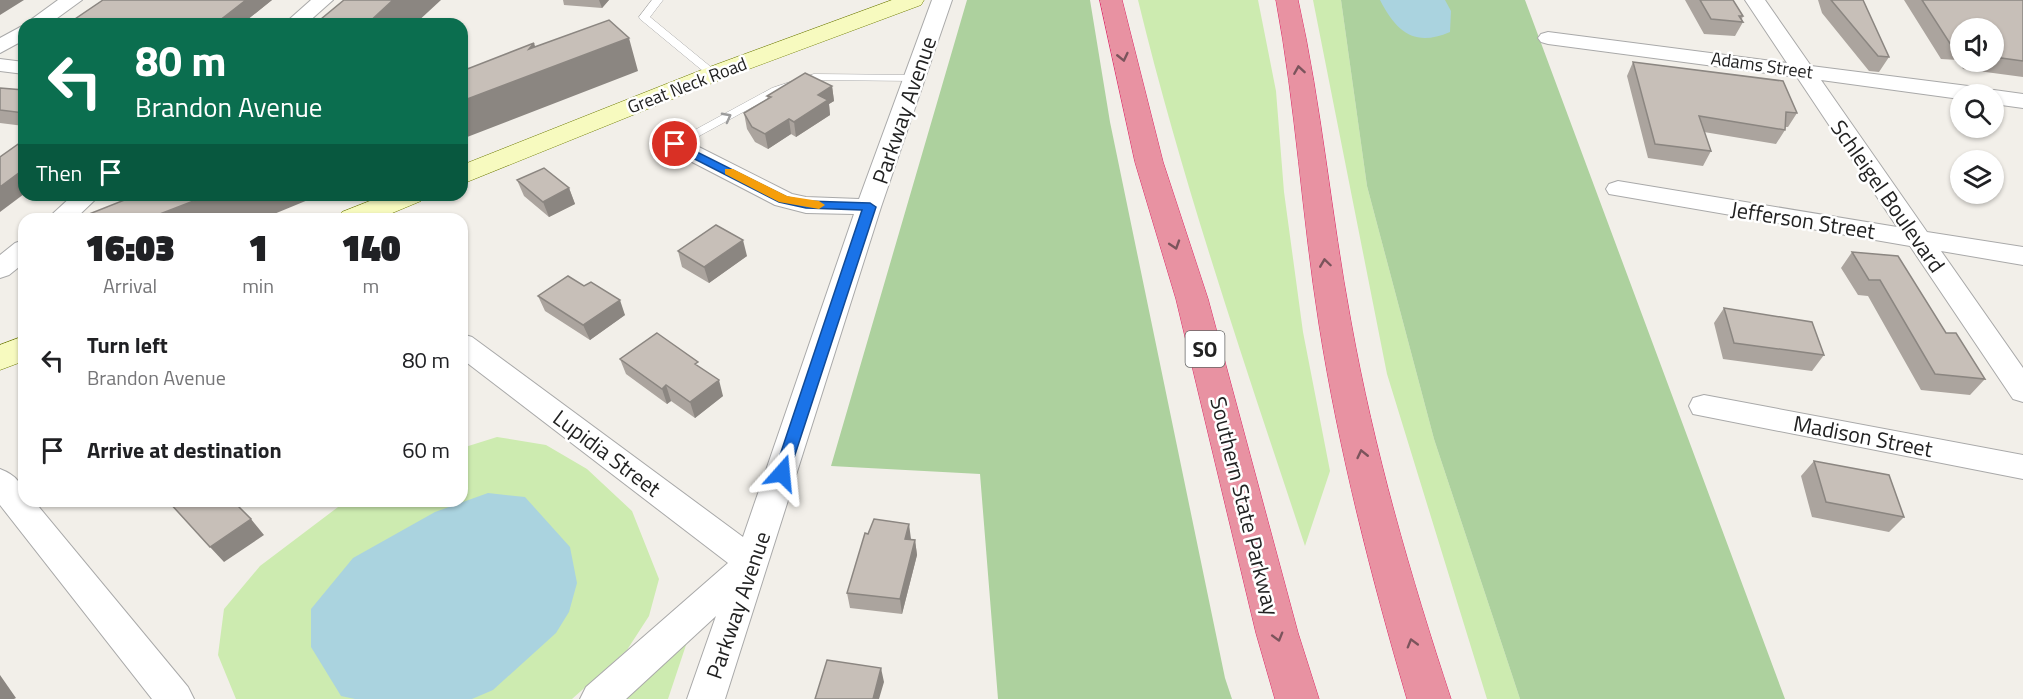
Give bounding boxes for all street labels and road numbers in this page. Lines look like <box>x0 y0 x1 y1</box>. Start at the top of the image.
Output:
street label: Parkway Avenue <box>863 32 945 188</box>
street label: Adams Street <box>1709 44 1816 86</box>
street label: Great Neck Road <box>623 50 751 120</box>
street label: Schleigel Boulevard <box>1822 113 1954 279</box>
street label: Jefferson Street <box>1728 192 1878 248</box>
road number: SO <box>1186 331 1224 367</box>
street label: Southern State Parkway <box>1201 393 1289 619</box>
street label: Lupidia Street <box>546 401 668 505</box>
street label: Madison Street <box>1790 406 1936 466</box>
street label: Parkway Avenue <box>697 527 779 683</box>

